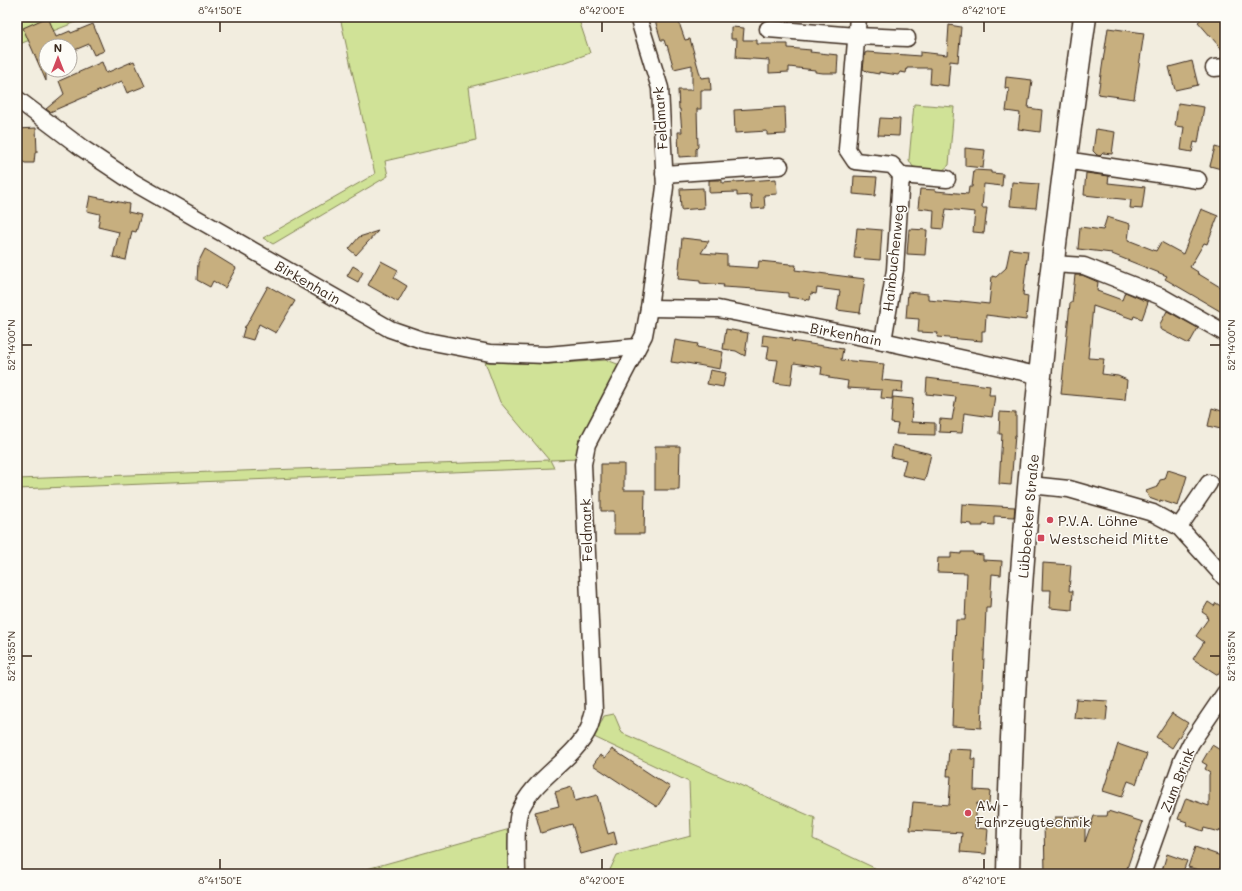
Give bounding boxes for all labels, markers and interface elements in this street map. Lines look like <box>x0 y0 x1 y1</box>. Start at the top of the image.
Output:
text: 8°41'50"E <box>198 3 242 17</box>
text: 8°42'00"E <box>579 3 625 17</box>
text: 8°42'10"E <box>962 3 1006 17</box>
north arrow <box>38 38 78 78</box>
text: N <box>54 40 62 55</box>
street label: Feldmark <box>648 86 672 150</box>
street label: Hainbuchenweg <box>878 204 908 312</box>
street label: Birkenhain <box>272 256 344 308</box>
street label: Birkenhain <box>809 318 883 350</box>
text: 52°14'00"N <box>4 319 18 371</box>
text: 52°14'00"N <box>1224 319 1238 371</box>
street label: Lübbecker Straße <box>1013 453 1043 579</box>
street label: Feldmark <box>575 498 597 562</box>
place label: P.V.A. Löhne <box>1058 511 1138 530</box>
marker: P.V.A. Löhne <box>1045 515 1055 525</box>
place label: Westscheid Mitte <box>1049 529 1169 548</box>
marker: Westscheid Mitte <box>1036 533 1046 543</box>
text: 52°13'55"N <box>4 631 18 681</box>
text: 52°13'55"N <box>1224 631 1238 681</box>
street label: Zum Brink <box>1155 745 1199 815</box>
place label: AW - Fahrzeugtechnik <box>976 796 1090 831</box>
marker: AW - Fahrzeugtechnik <box>963 808 973 818</box>
text: 8°41'50"E <box>198 873 242 887</box>
text: 8°42'00"E <box>579 873 625 887</box>
text: 8°42'10"E <box>962 873 1006 887</box>

